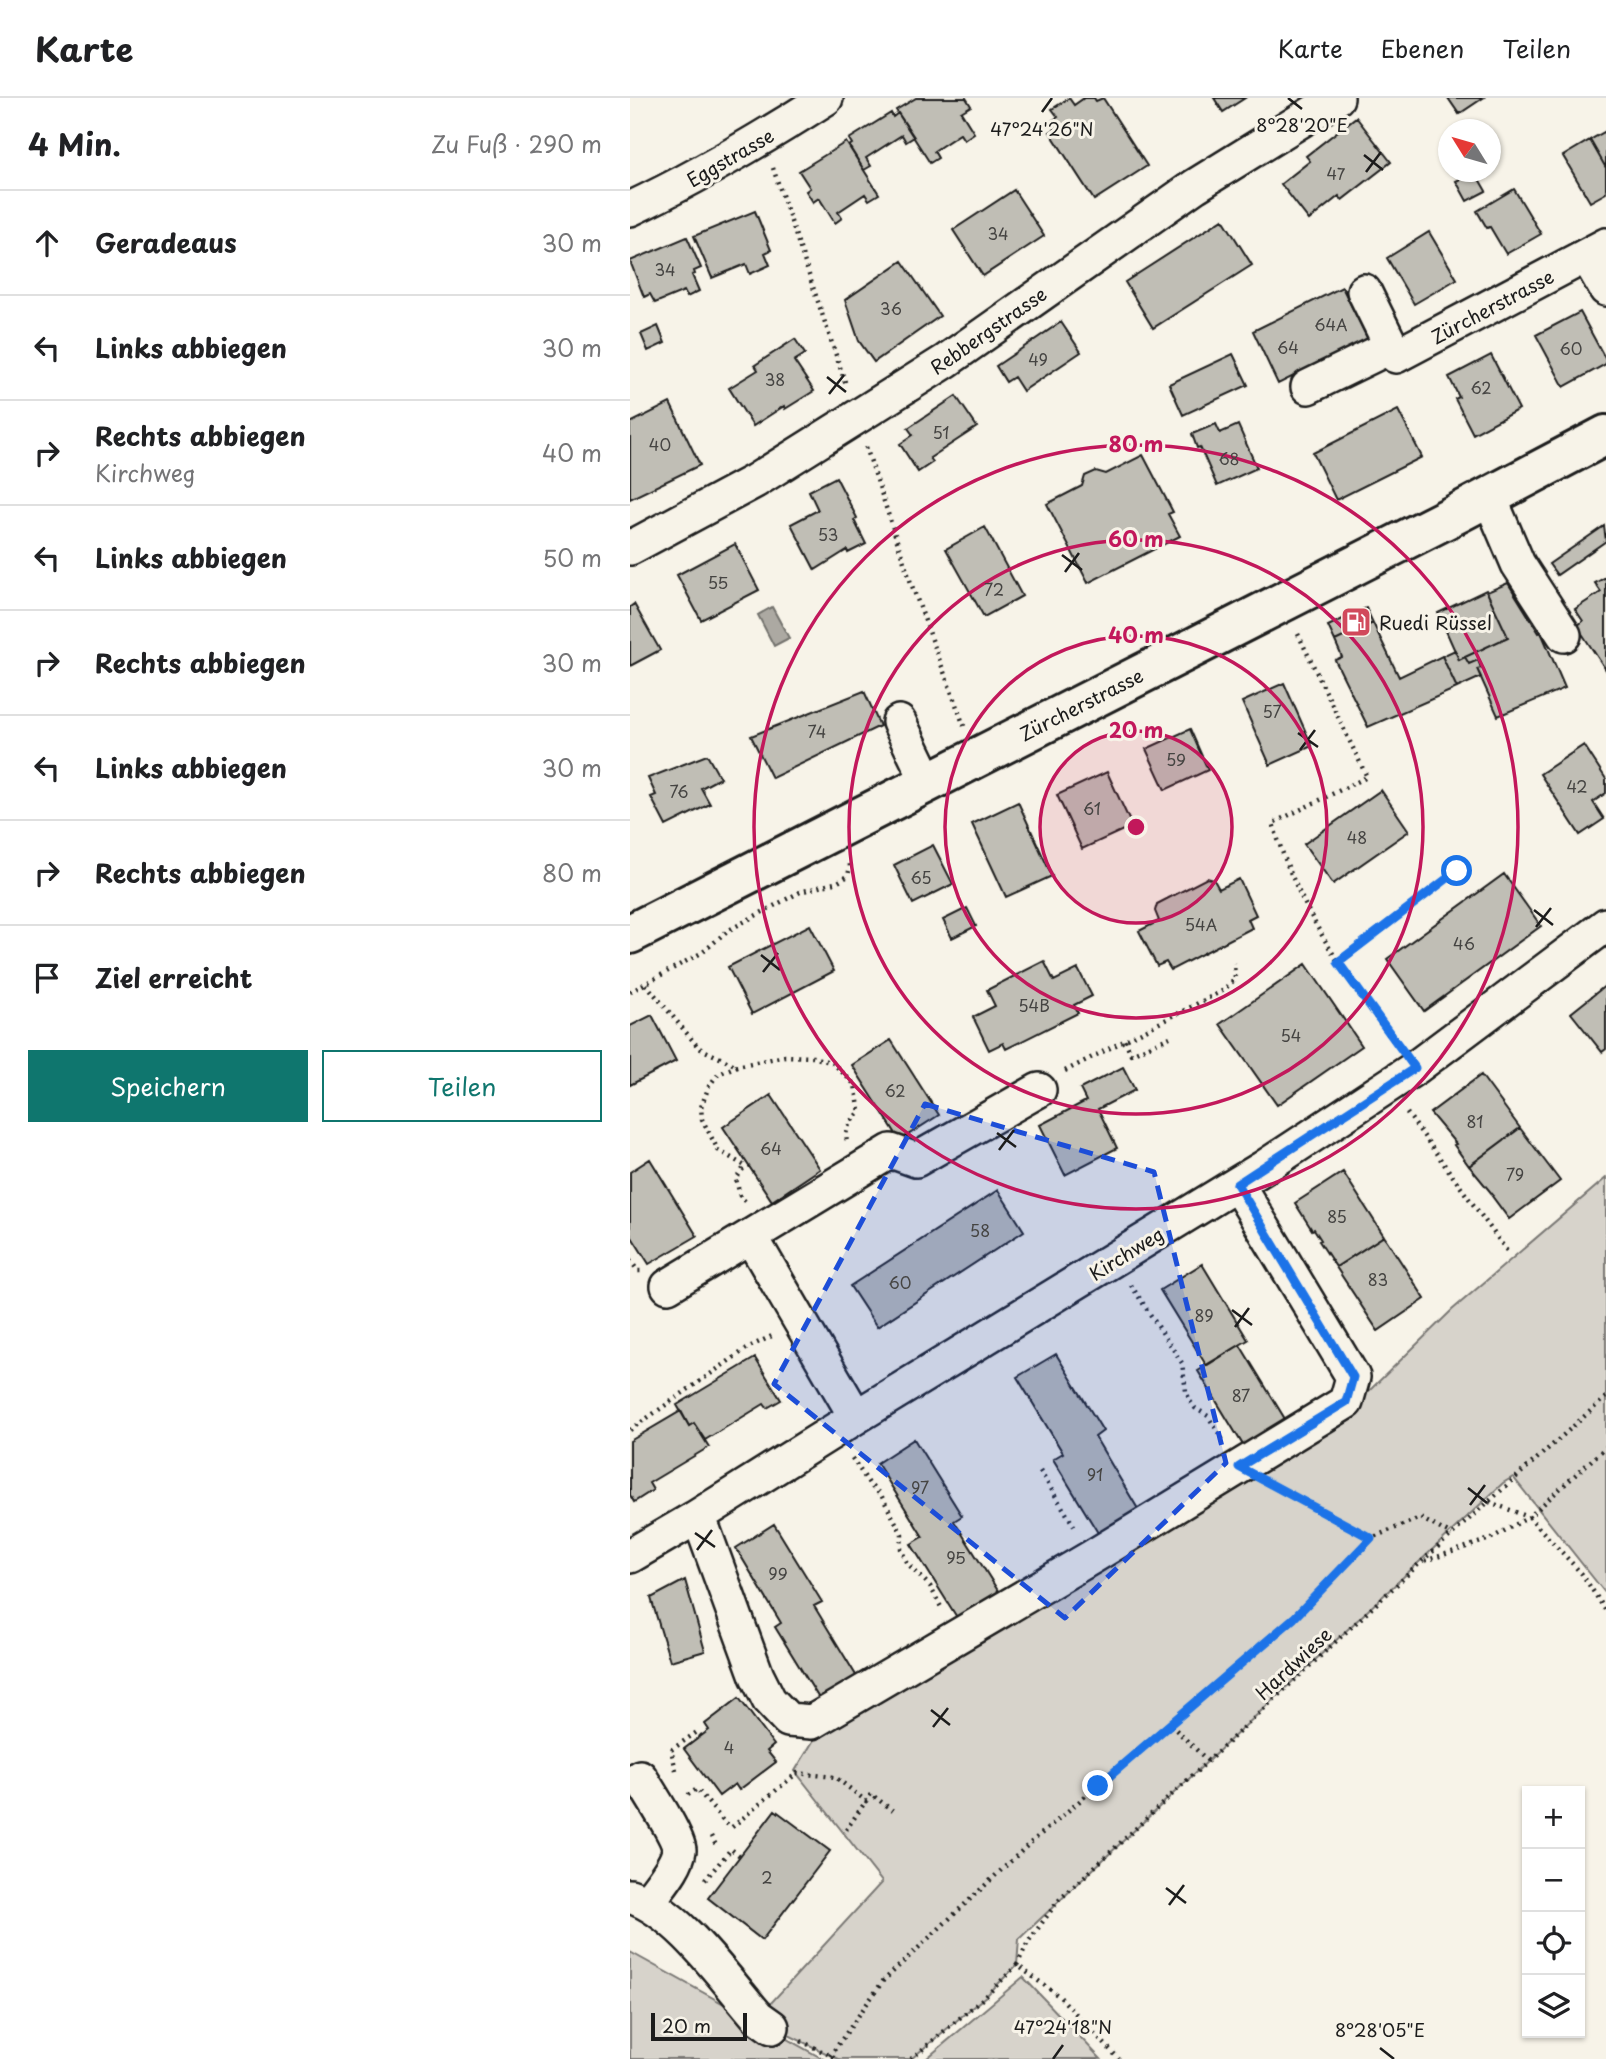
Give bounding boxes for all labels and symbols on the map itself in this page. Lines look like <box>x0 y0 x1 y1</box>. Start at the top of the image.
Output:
text: 8°28'20"E <box>1256 111 1348 138</box>
text: 47°24'26"N <box>990 115 1094 142</box>
north arrow <box>1438 119 1501 182</box>
street label: Eggstrasse <box>681 121 779 193</box>
house number: 47 <box>1327 161 1346 185</box>
house number: 34 <box>987 221 1009 245</box>
house number: 34 <box>654 257 676 281</box>
street label: Zürcherstrasse <box>1426 262 1558 350</box>
street label: Rebbergstrasse <box>924 279 1052 381</box>
house number: 36 <box>880 296 902 320</box>
house number: 64A <box>1314 312 1348 336</box>
house number: 64 <box>1277 335 1299 359</box>
house number: 60 <box>1560 336 1582 360</box>
house number: 49 <box>1028 347 1048 371</box>
house number: 38 <box>765 367 785 391</box>
house number: 62 <box>1470 375 1492 399</box>
house number: 51 <box>932 420 950 444</box>
text: 80 m <box>1109 427 1163 459</box>
house number: 40 <box>649 432 671 456</box>
house number: 68 <box>1218 446 1240 470</box>
house number: 53 <box>818 522 838 546</box>
text: 60 m <box>1108 522 1164 554</box>
house number: 55 <box>708 570 728 594</box>
house number: 72 <box>984 577 1004 601</box>
fuel station icon: Ruedi Rüssel <box>1339 605 1373 639</box>
place label: Ruedi Rüssel <box>1379 608 1492 636</box>
text: 40 m <box>1108 618 1164 650</box>
street label: Zürcherstrasse <box>1014 661 1148 747</box>
house number: 57 <box>1262 699 1282 723</box>
text: 20 m <box>1109 713 1163 745</box>
house number: 74 <box>808 719 826 743</box>
house number: 59 <box>1166 747 1186 771</box>
house number: 42 <box>1566 774 1588 798</box>
house number: 76 <box>669 779 689 803</box>
house number: 61 <box>1083 796 1101 820</box>
centre of rings <box>1124 815 1148 839</box>
house number: 48 <box>1347 825 1367 849</box>
route start <box>1441 855 1472 886</box>
house number: 65 <box>910 865 932 889</box>
house number: 54A <box>1185 912 1218 936</box>
house number: 46 <box>1453 931 1475 955</box>
house number: 54B <box>1018 993 1050 1017</box>
house number: 54 <box>1281 1023 1301 1047</box>
house number: 62 <box>884 1078 906 1102</box>
house number: 81 <box>1466 1109 1484 1133</box>
house number: 64 <box>760 1136 782 1160</box>
house number: 79 <box>1506 1162 1524 1186</box>
house number: 85 <box>1327 1204 1347 1228</box>
house number: 58 <box>970 1218 990 1242</box>
street label: Kirchweg <box>1083 1219 1169 1287</box>
house number: 83 <box>1368 1267 1388 1291</box>
house number: 60 <box>889 1270 911 1294</box>
house number: 89 <box>1194 1303 1214 1327</box>
house number: 87 <box>1232 1383 1250 1407</box>
house number: 91 <box>1087 1462 1103 1486</box>
house number: 97 <box>911 1475 929 1499</box>
house number: 95 <box>946 1545 966 1569</box>
house number: 99 <box>768 1561 788 1585</box>
street label: Hardwiese <box>1249 1620 1337 1706</box>
house number: 4 <box>724 1735 734 1759</box>
route end <box>1082 1770 1113 1801</box>
house number: 2 <box>761 1865 773 1889</box>
scale bar <box>651 2010 747 2042</box>
text: 47°24'18"N <box>1014 2013 1112 2040</box>
text: 8°28'05"E <box>1335 2016 1425 2043</box>

